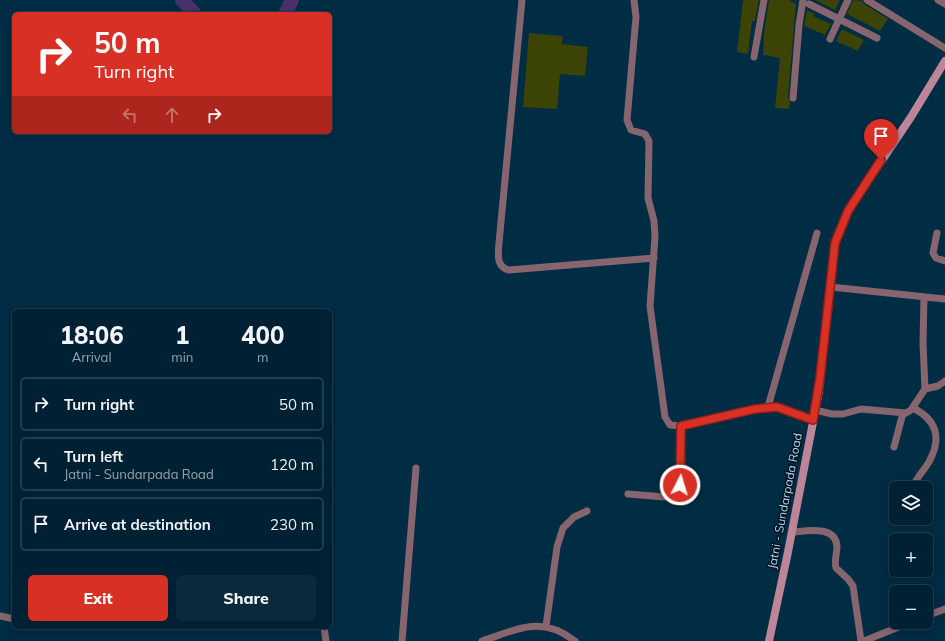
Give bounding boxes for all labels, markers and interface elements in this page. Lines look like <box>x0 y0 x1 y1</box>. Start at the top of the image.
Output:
text: 50 m <box>94 25 160 60</box>
icon: right <box>28 28 80 80</box>
text: Turn right <box>94 60 174 83</box>
icon: left <box>119 104 141 126</box>
icon: ahead <box>161 104 183 126</box>
icon: right <box>203 104 225 126</box>
pin <box>864 119 898 160</box>
icon: arrive <box>870 125 892 147</box>
text: 18:06 <box>60 320 124 350</box>
text: 1 <box>175 320 190 350</box>
text: 400 <box>241 320 284 350</box>
text: Arrival <box>72 349 112 365</box>
text: min <box>171 349 193 365</box>
text: m <box>257 349 268 365</box>
icon: right <box>30 393 52 415</box>
text: Turn right <box>64 395 134 414</box>
text: 50 m <box>279 395 314 414</box>
street label: Jatni - Sundarpada Road <box>764 432 805 570</box>
text: Turn left <box>64 447 123 466</box>
icon: left <box>30 453 52 475</box>
text: 120 m <box>270 455 314 474</box>
position arrow <box>659 464 701 506</box>
text: Jatni - Sundarpada Road <box>64 466 214 482</box>
map controls <box>889 481 933 629</box>
button: layers <box>889 481 933 525</box>
icon: arrive <box>30 513 52 535</box>
text: Arrive at destination <box>64 515 211 534</box>
text: 230 m <box>270 515 314 534</box>
button: + <box>889 533 933 577</box>
button: Exit <box>28 575 168 621</box>
button: Share <box>176 575 316 621</box>
button: − <box>889 585 933 629</box>

